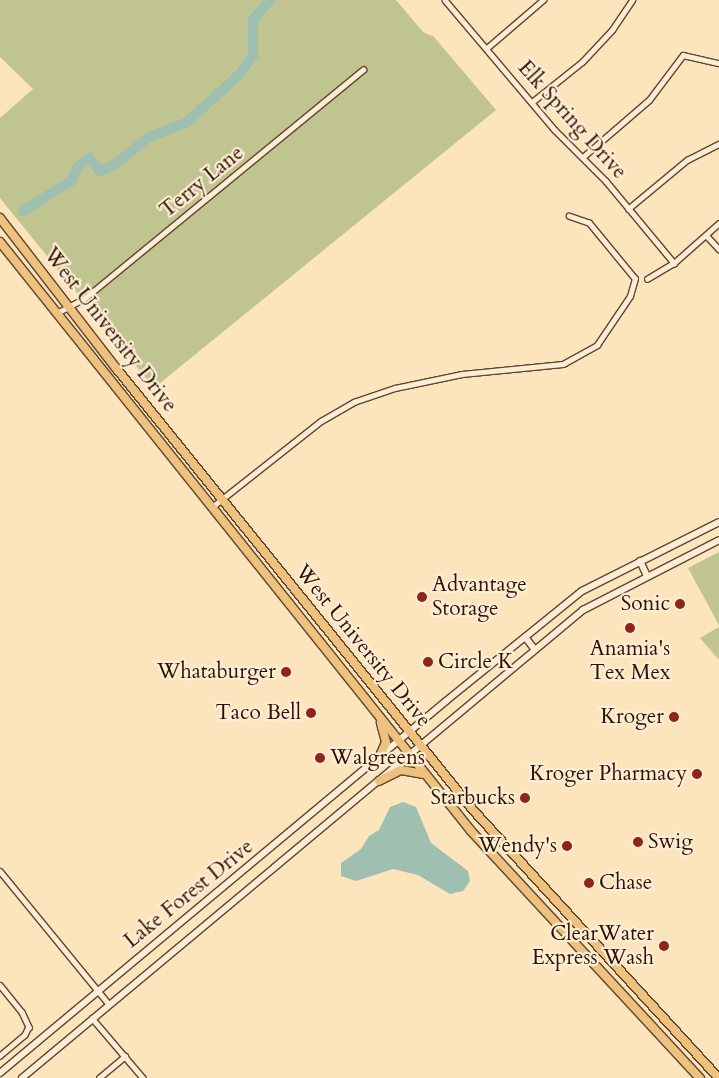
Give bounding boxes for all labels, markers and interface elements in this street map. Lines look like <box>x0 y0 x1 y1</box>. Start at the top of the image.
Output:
street label: Elk Spring Drive <box>512 56 632 184</box>
street label: Terry Lane <box>155 141 249 223</box>
street label: West University Drive <box>38 243 182 417</box>
street label: West University Drive <box>290 560 436 732</box>
place label: Advantage Storage <box>432 572 527 622</box>
marker: Advantage Storage <box>416 591 428 603</box>
place label: Sonic <box>621 591 670 617</box>
marker: Sonic <box>674 598 686 610</box>
marker: Anamia's Tex Mex <box>624 622 636 634</box>
place label: Anamia's Tex Mex <box>590 636 670 686</box>
place label: Circle K <box>438 649 513 675</box>
marker: Circle K <box>422 656 434 668</box>
place label: Whataburger <box>157 659 276 685</box>
marker: Whataburger <box>280 666 292 678</box>
place label: Taco Bell <box>215 700 301 726</box>
place label: Kroger <box>600 704 664 730</box>
marker: Taco Bell <box>305 707 317 719</box>
marker: Kroger <box>668 711 680 723</box>
place label: Walgreens <box>330 745 425 771</box>
marker: Walgreens <box>314 752 326 764</box>
place label: Kroger Pharmacy <box>530 761 687 787</box>
marker: Kroger Pharmacy <box>691 768 703 780</box>
place label: Starbucks <box>430 785 515 811</box>
marker: Starbucks <box>519 792 531 804</box>
place label: Swig <box>648 829 693 855</box>
place label: Wendy's <box>478 833 557 859</box>
street label: Lake Forest Drive <box>119 834 259 954</box>
marker: Swig <box>632 836 644 848</box>
marker: Wendy's <box>561 840 573 852</box>
place label: Chase <box>599 870 652 896</box>
marker: Chase <box>583 877 595 889</box>
place label: ClearWater Express Wash <box>532 921 654 971</box>
marker: ClearWater Express Wash <box>658 940 670 952</box>

